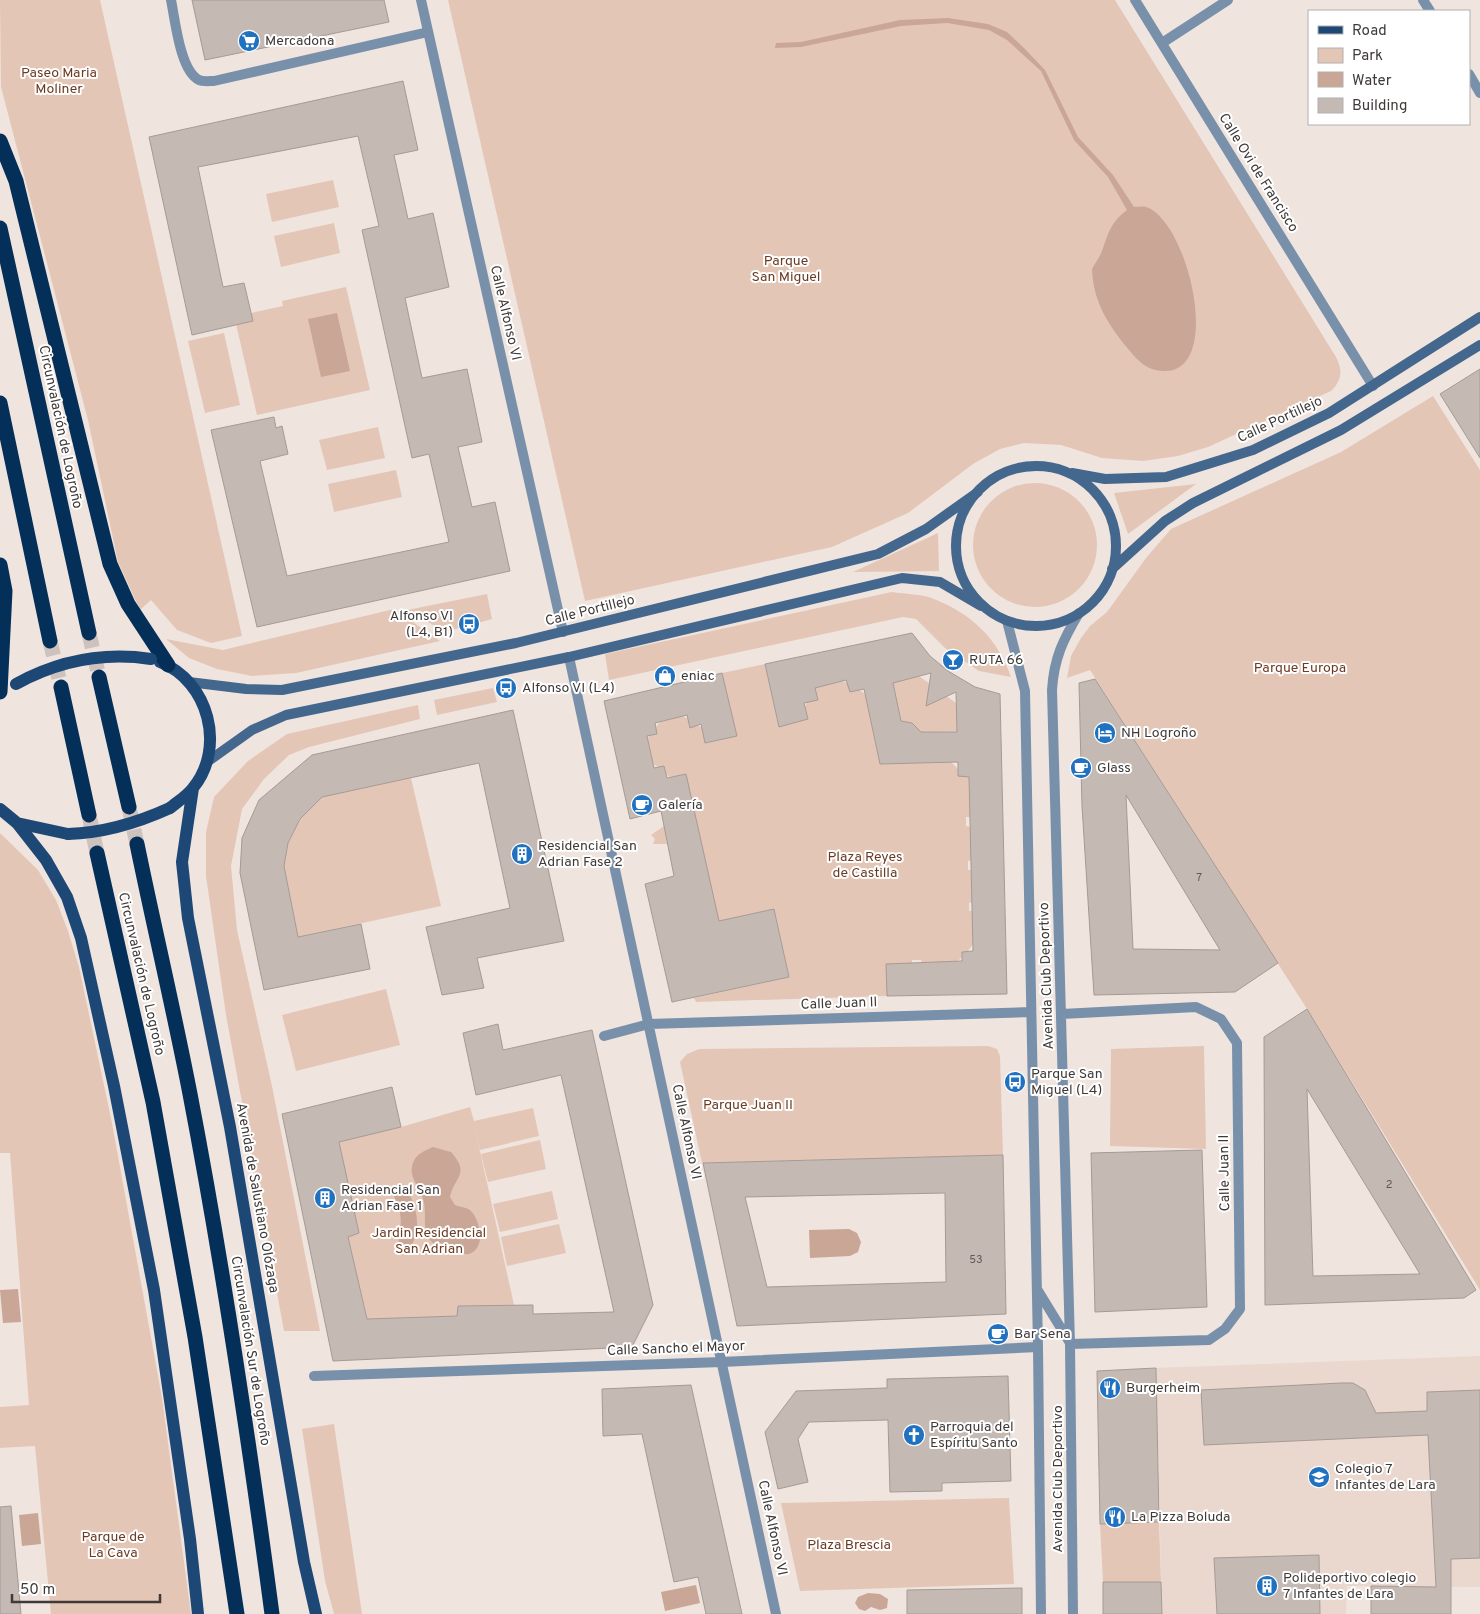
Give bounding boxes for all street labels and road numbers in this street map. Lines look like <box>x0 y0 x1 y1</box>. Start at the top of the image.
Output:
street label: Calle Ovi de Francisco <box>1215 110 1302 236</box>
street label: Calle Alfonso VI <box>486 264 524 362</box>
street label: Circunvalación de Logroño <box>34 344 86 510</box>
street label: Calle Portillejo <box>1235 393 1325 447</box>
street label: Calle Portillejo <box>543 592 637 630</box>
street label: Circunvalación de Logroño <box>114 891 168 1057</box>
street label: Avenida Club Deportivo <box>1036 902 1058 1050</box>
street label: Calle Juan II <box>800 994 878 1014</box>
street label: Calle Alfonso VI <box>668 1083 704 1181</box>
street label: Avenida de Salustiano Olózaga <box>232 1102 282 1294</box>
street label: Calle Juan II <box>1216 1134 1234 1212</box>
street label: Circunvalación Sur de Logroño <box>227 1255 273 1447</box>
street label: Calle Sancho el Mayor <box>607 1338 746 1360</box>
street label: Avenida Club Deportivo <box>1050 1405 1067 1553</box>
street label: Calle Alfonso VI <box>754 1479 790 1577</box>

